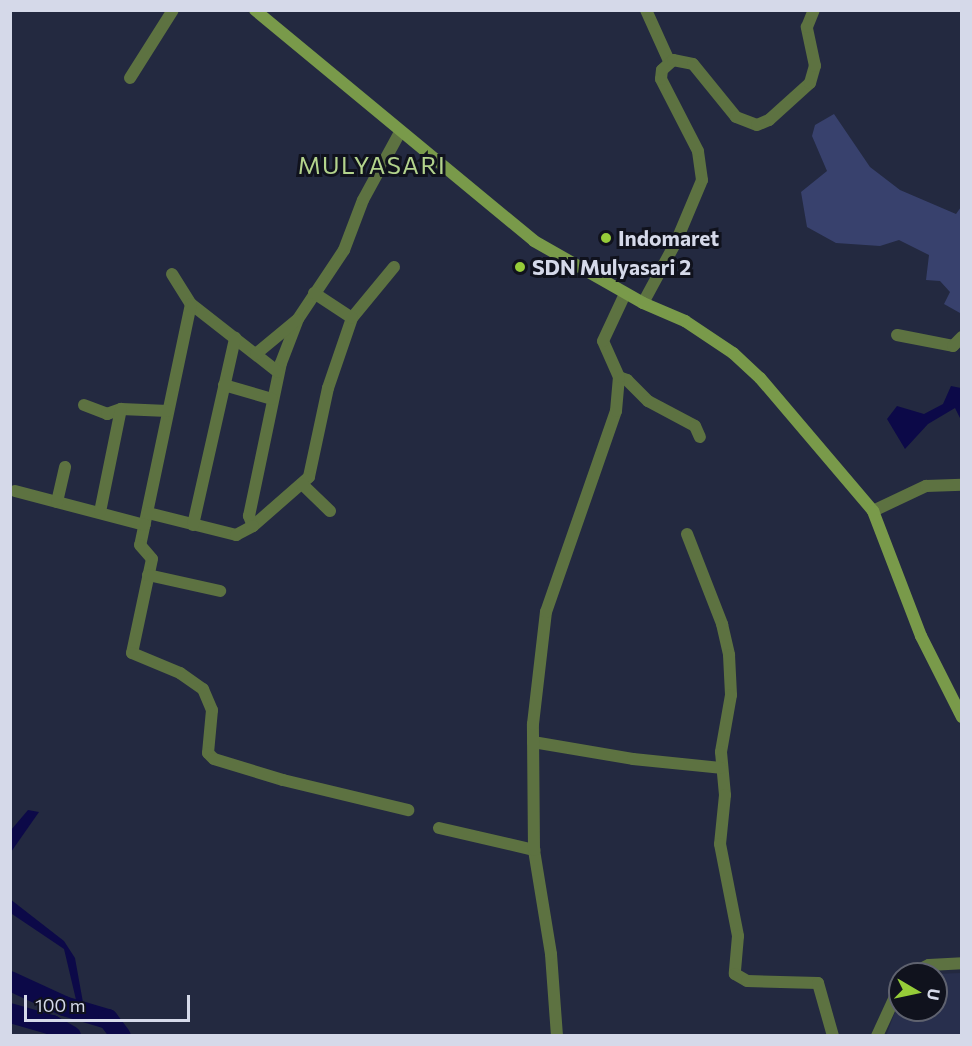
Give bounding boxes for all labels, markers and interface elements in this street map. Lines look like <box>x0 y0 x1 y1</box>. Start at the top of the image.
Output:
district label: MULYASARI <box>298 151 446 179</box>
place label: Indomaret <box>618 225 719 251</box>
marker: Indomaret <box>599 231 613 245</box>
place label: SDN Mulyasari 2 <box>532 254 691 280</box>
marker: SDN Mulyasari 2 <box>513 260 527 274</box>
north arrow <box>888 962 948 1022</box>
scale bar <box>27 983 194 1021</box>
text: U <box>924 987 945 1002</box>
text: 100 m <box>35 994 85 1016</box>

